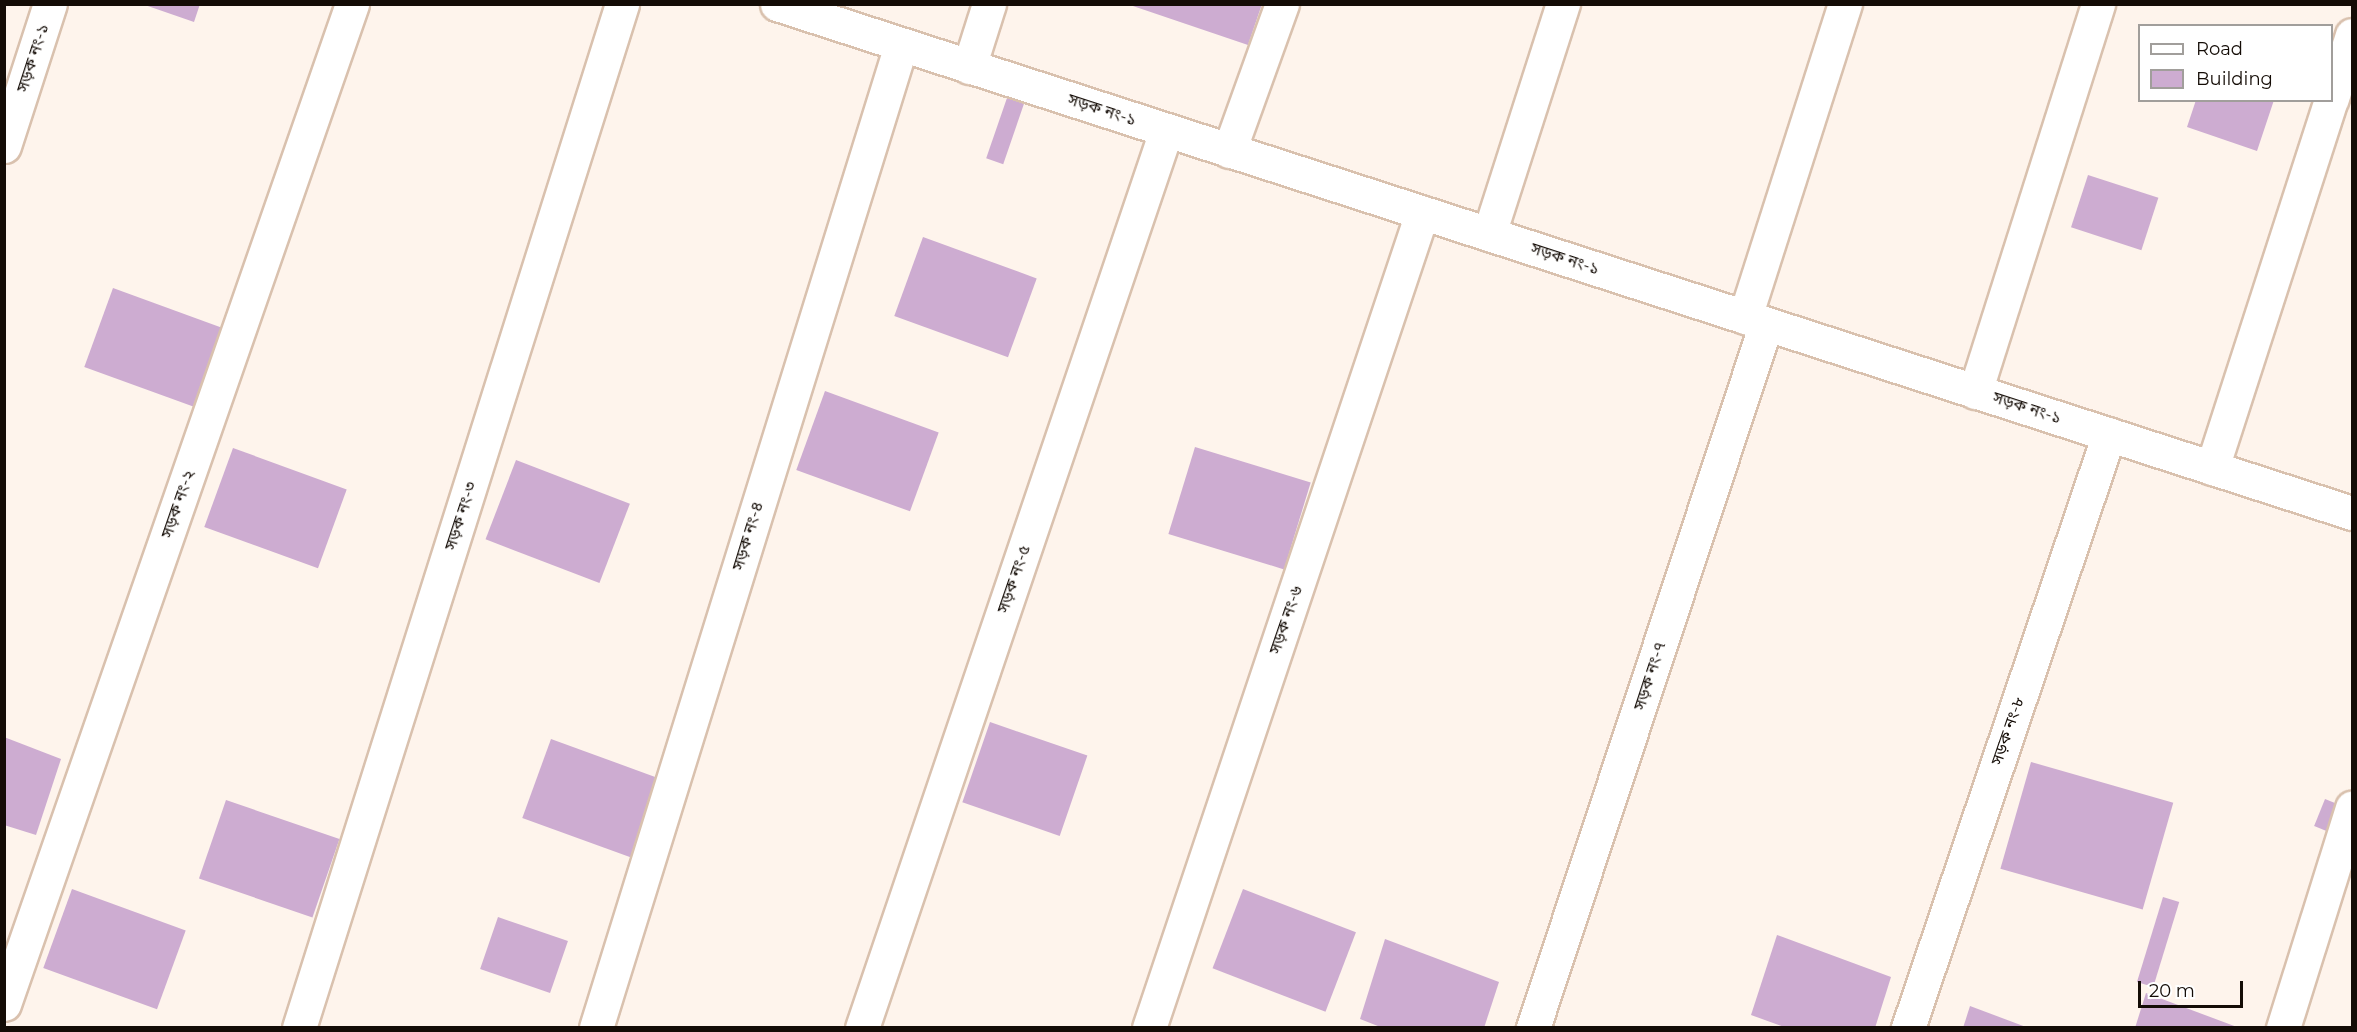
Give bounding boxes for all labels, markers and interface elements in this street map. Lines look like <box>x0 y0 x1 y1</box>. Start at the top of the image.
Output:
street label: সড়ক নং-১ <box>13 21 53 95</box>
legend <box>2138 24 2333 102</box>
text: Road <box>2196 38 2243 60</box>
text: Building <box>2196 68 2273 90</box>
street label: সড়ক নং-১ <box>1065 90 1139 130</box>
street label: সড়ক নং-১ <box>1528 239 1602 279</box>
street label: সড়ক নং-১ <box>1990 388 2064 428</box>
street label: সড়ক নং-২ <box>157 467 199 541</box>
street label: সড়ক নং-৩ <box>441 479 481 553</box>
street label: সড়ক নং-৪ <box>728 499 768 573</box>
street label: সড়ক নং-৫ <box>993 542 1035 616</box>
street label: সড়ক নং-৬ <box>1265 583 1307 657</box>
street label: সড়ক নং-৭ <box>1630 639 1670 713</box>
street label: সড়ক নং-৮ <box>1987 694 2029 768</box>
scale bar <box>2141 969 2246 1007</box>
text: 20 m <box>2149 980 2195 1002</box>

